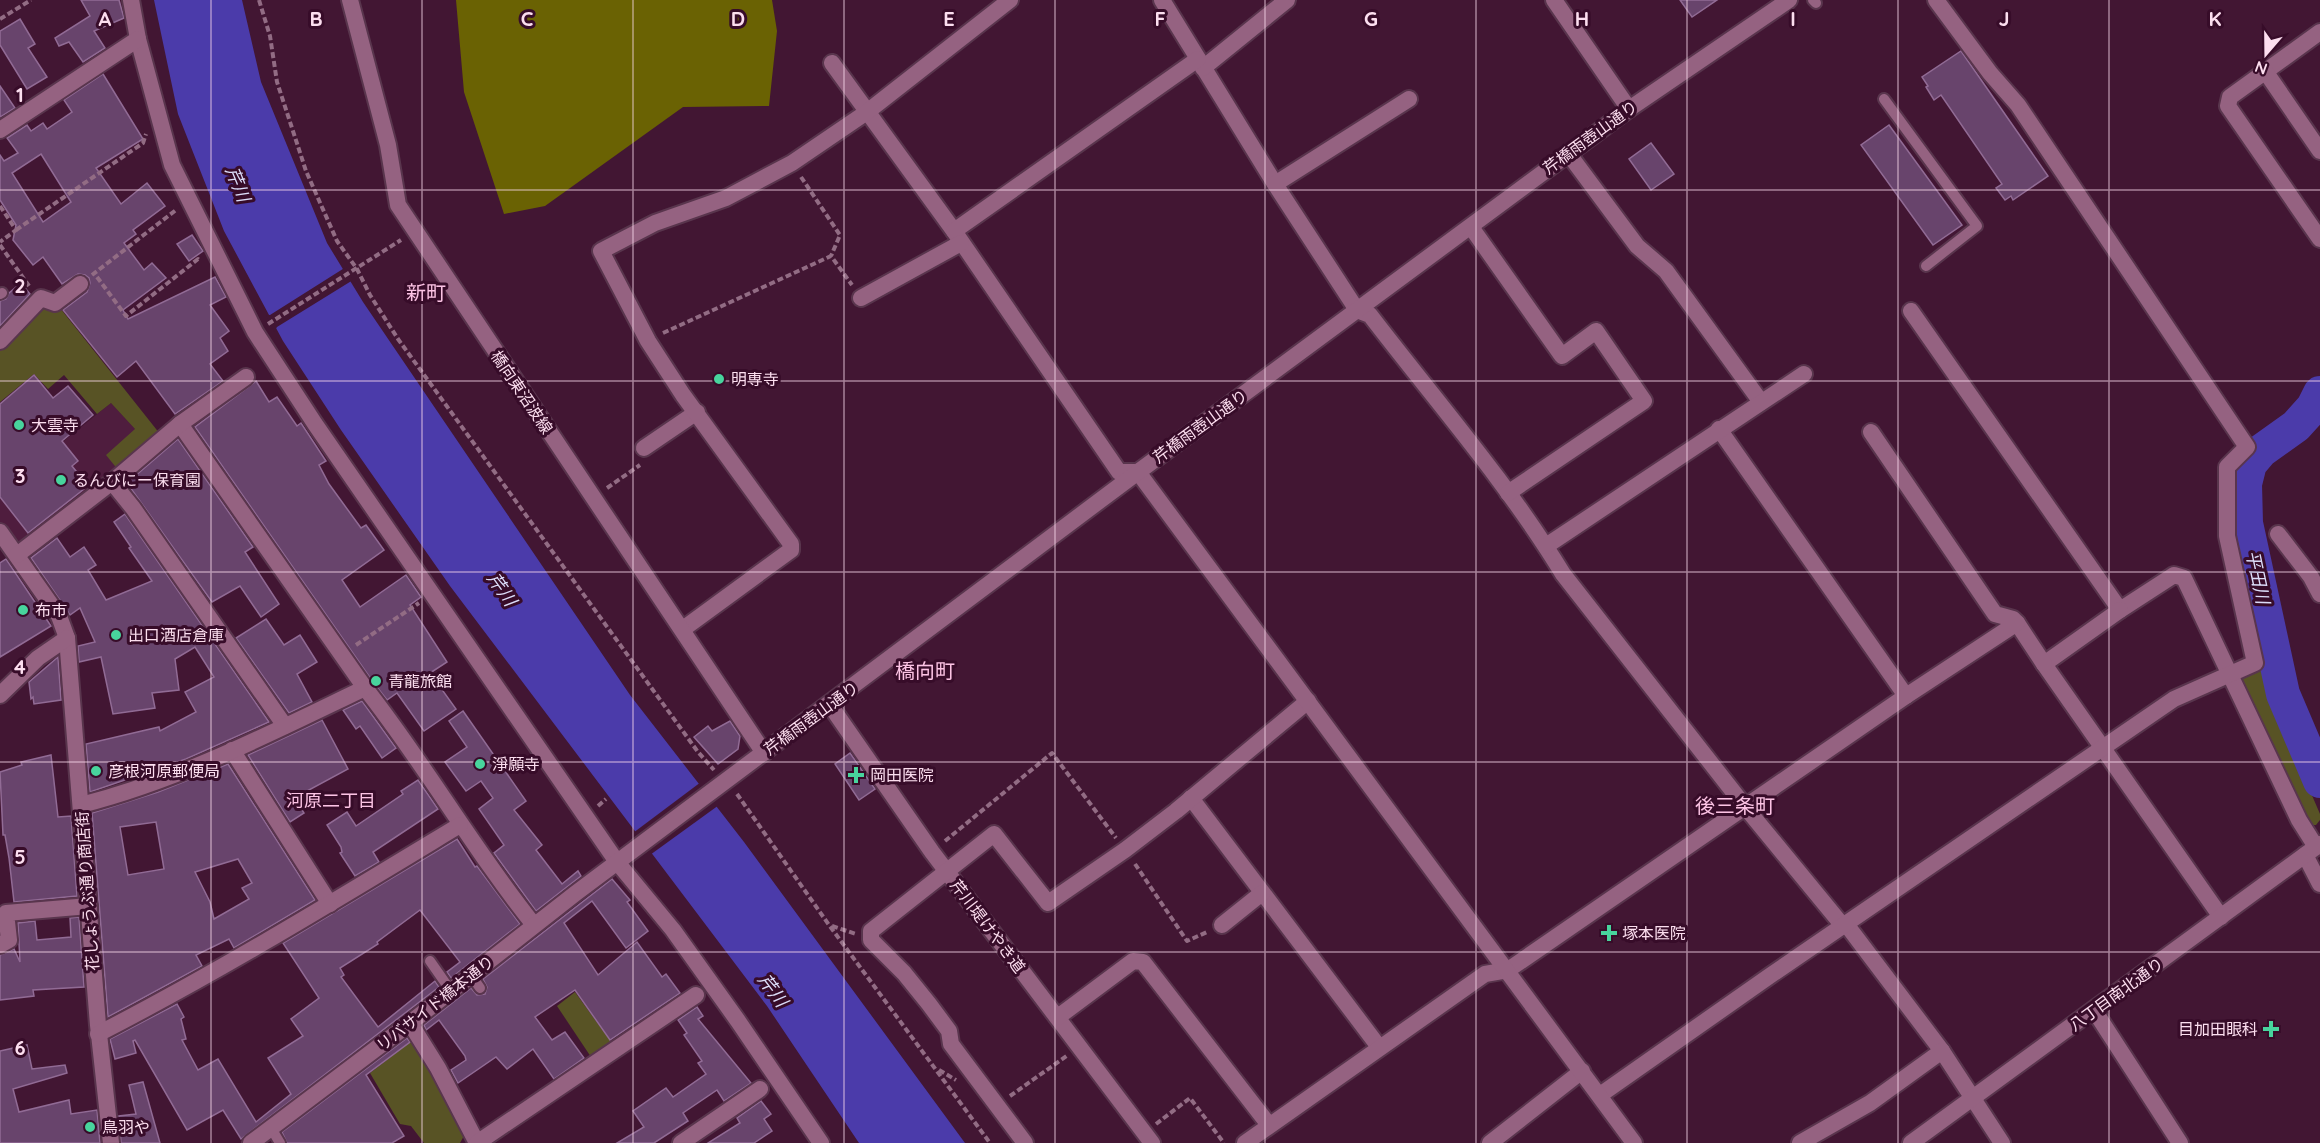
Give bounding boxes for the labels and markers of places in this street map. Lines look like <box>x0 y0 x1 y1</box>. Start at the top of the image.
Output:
place label: 明専寺 <box>731 369 779 389</box>
marker: 明専寺 <box>712 372 726 386</box>
place label: 大雲寺 <box>31 415 79 435</box>
marker: 大雲寺 <box>12 418 26 432</box>
place label: るんびにー保育園 <box>73 470 201 490</box>
marker: るんびにー保育園 <box>54 473 68 487</box>
place label: 布市 <box>35 600 67 620</box>
marker: 布市 <box>16 603 30 617</box>
place label: 出口酒店倉庫 <box>128 625 224 645</box>
marker: 出口酒店倉庫 <box>109 628 123 642</box>
place label: 青龍旅館 <box>388 671 452 691</box>
marker: 青龍旅館 <box>369 674 383 688</box>
place label: 淨願寺 <box>492 754 540 774</box>
marker: 淨願寺 <box>473 757 487 771</box>
place label: 彦根河原郵便局 <box>108 761 220 781</box>
marker: 彦根河原郵便局 <box>89 764 103 778</box>
place label: 岡田医院 <box>870 765 934 785</box>
marker: 岡田医院 <box>847 766 865 784</box>
place label: 塚本医院 <box>1622 923 1686 943</box>
marker: 塚本医院 <box>1600 924 1618 942</box>
place label: 目加田眼科 <box>2178 1019 2258 1039</box>
marker: 目加田眼科 <box>2262 1020 2280 1038</box>
place label: 鳥羽や <box>102 1117 150 1137</box>
marker: 鳥羽や <box>83 1120 97 1134</box>

